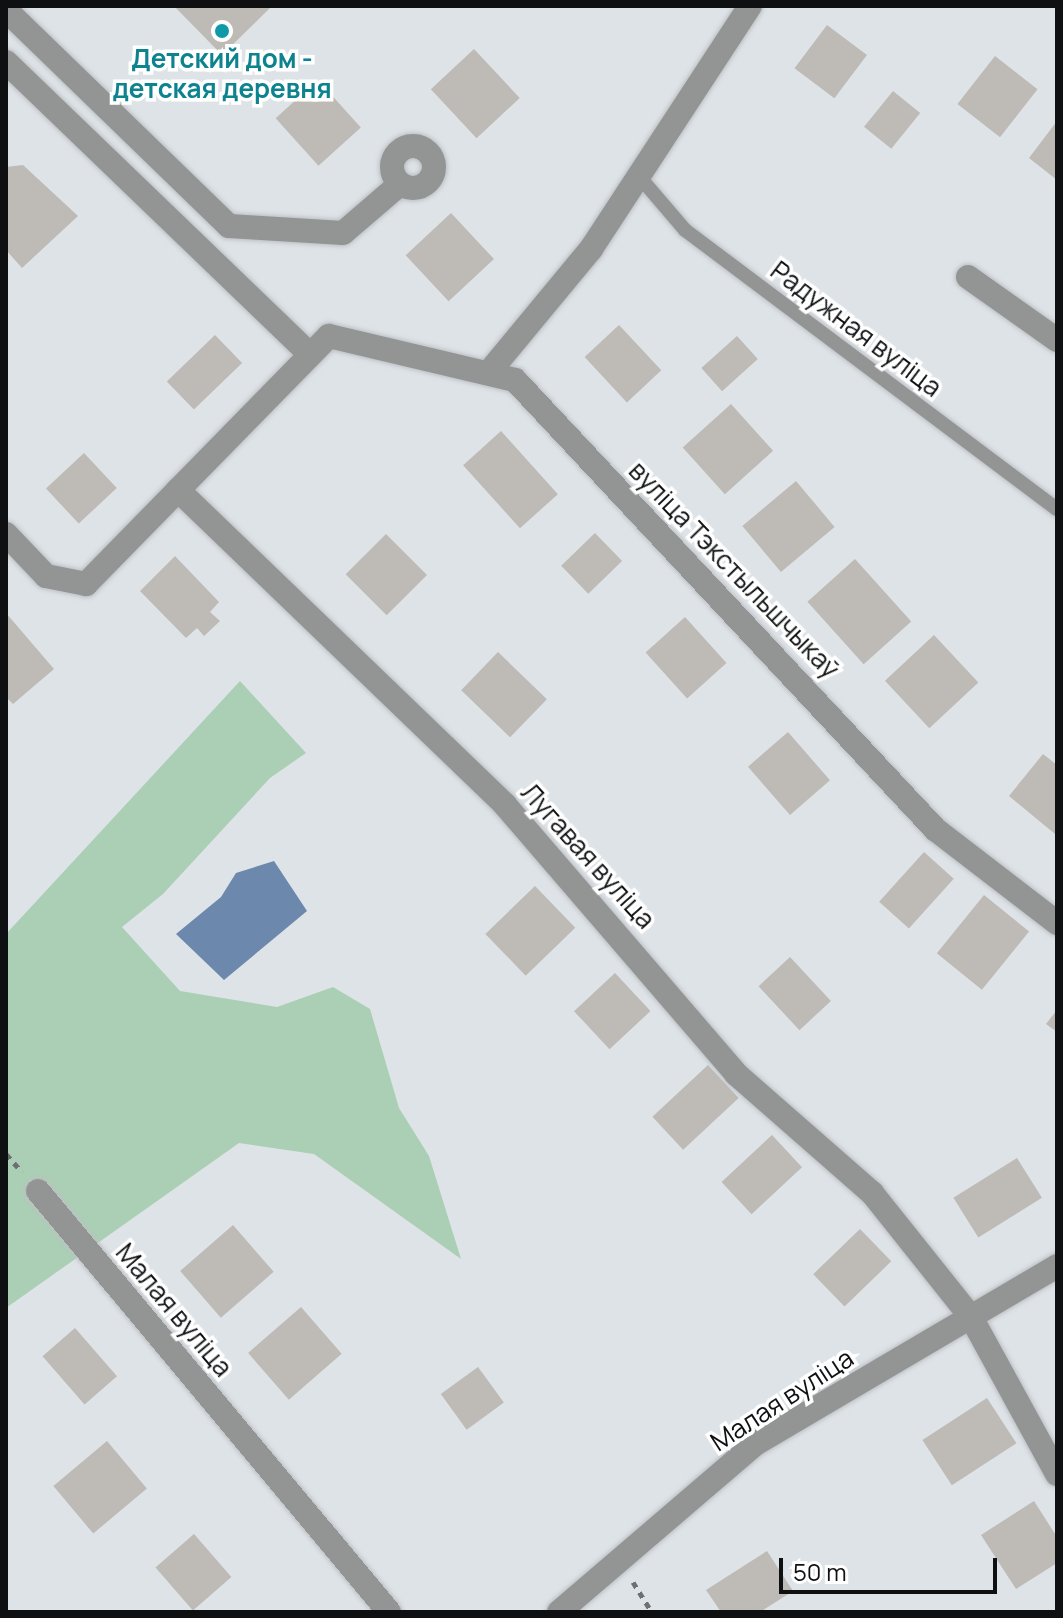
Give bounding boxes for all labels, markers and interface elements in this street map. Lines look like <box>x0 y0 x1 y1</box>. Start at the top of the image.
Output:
marker: Детский дом - детская деревня <box>213 22 231 40</box>
place label: Детский дом - детская деревня <box>112 43 332 104</box>
street label: Радужная вуліца <box>765 255 947 403</box>
street label: вуліца Тэкстыльшчыкаў <box>622 455 846 685</box>
street label: Лугавая вуліца <box>515 777 661 935</box>
street label: Малая вуліца <box>109 1237 239 1383</box>
street label: Малая вуліца <box>705 1342 859 1458</box>
scale bar <box>783 1542 1001 1592</box>
text: 50 m <box>793 1555 847 1588</box>

